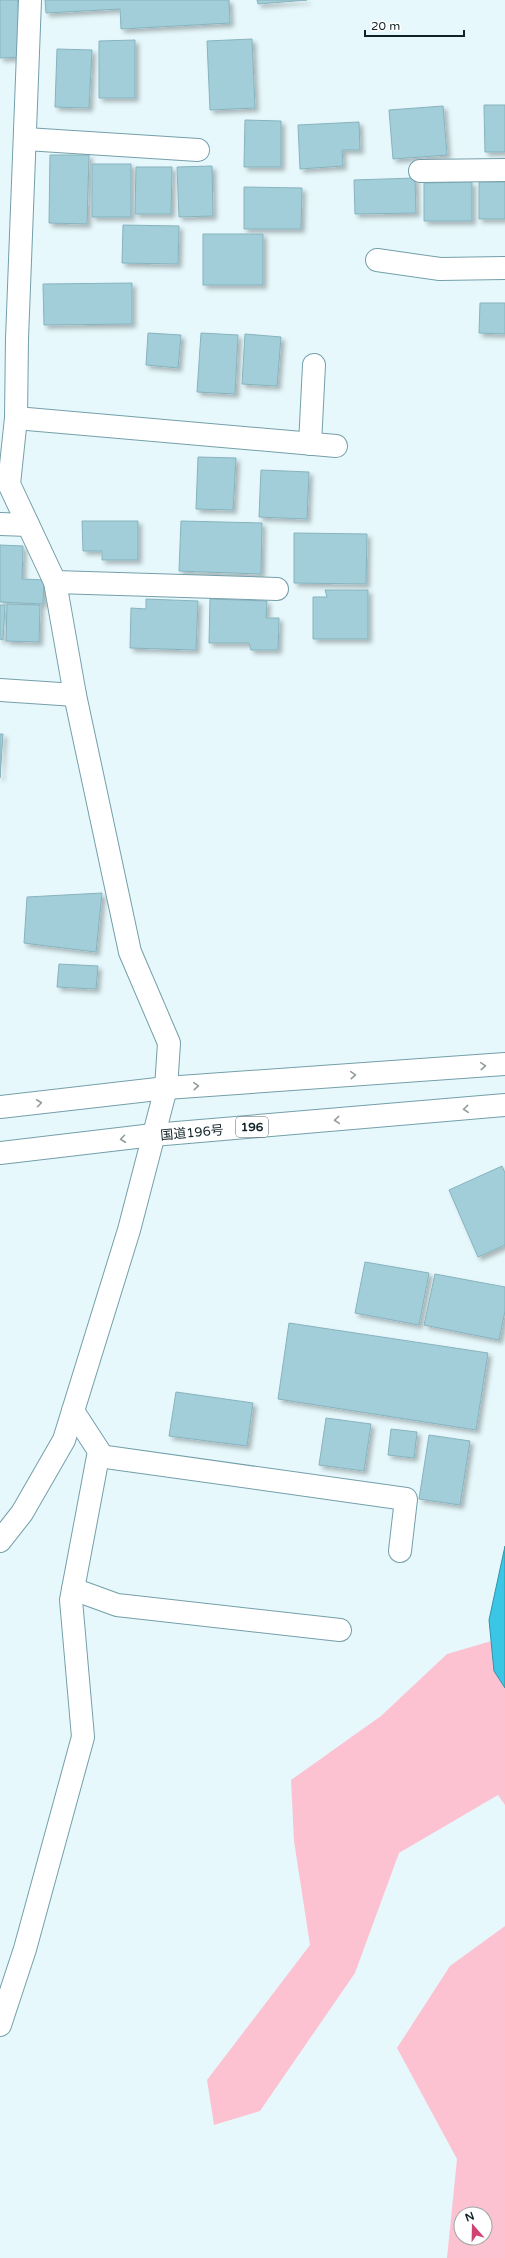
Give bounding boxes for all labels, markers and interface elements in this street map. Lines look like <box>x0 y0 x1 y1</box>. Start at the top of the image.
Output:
scale bar <box>365 12 464 38</box>
text: 20 m <box>371 19 400 33</box>
one-way arrow <box>480 1061 486 1070</box>
one-way arrow <box>350 1070 356 1079</box>
one-way arrow <box>193 1081 199 1090</box>
one-way arrow <box>36 1098 42 1107</box>
one-way arrow <box>463 1104 469 1113</box>
one-way arrow <box>334 1115 340 1124</box>
road number: 196 <box>236 1117 268 1137</box>
street label: 国道196号 <box>160 1122 224 1144</box>
one-way arrow <box>120 1134 127 1143</box>
north arrow <box>453 2206 493 2246</box>
text: N <box>463 2209 476 2225</box>

